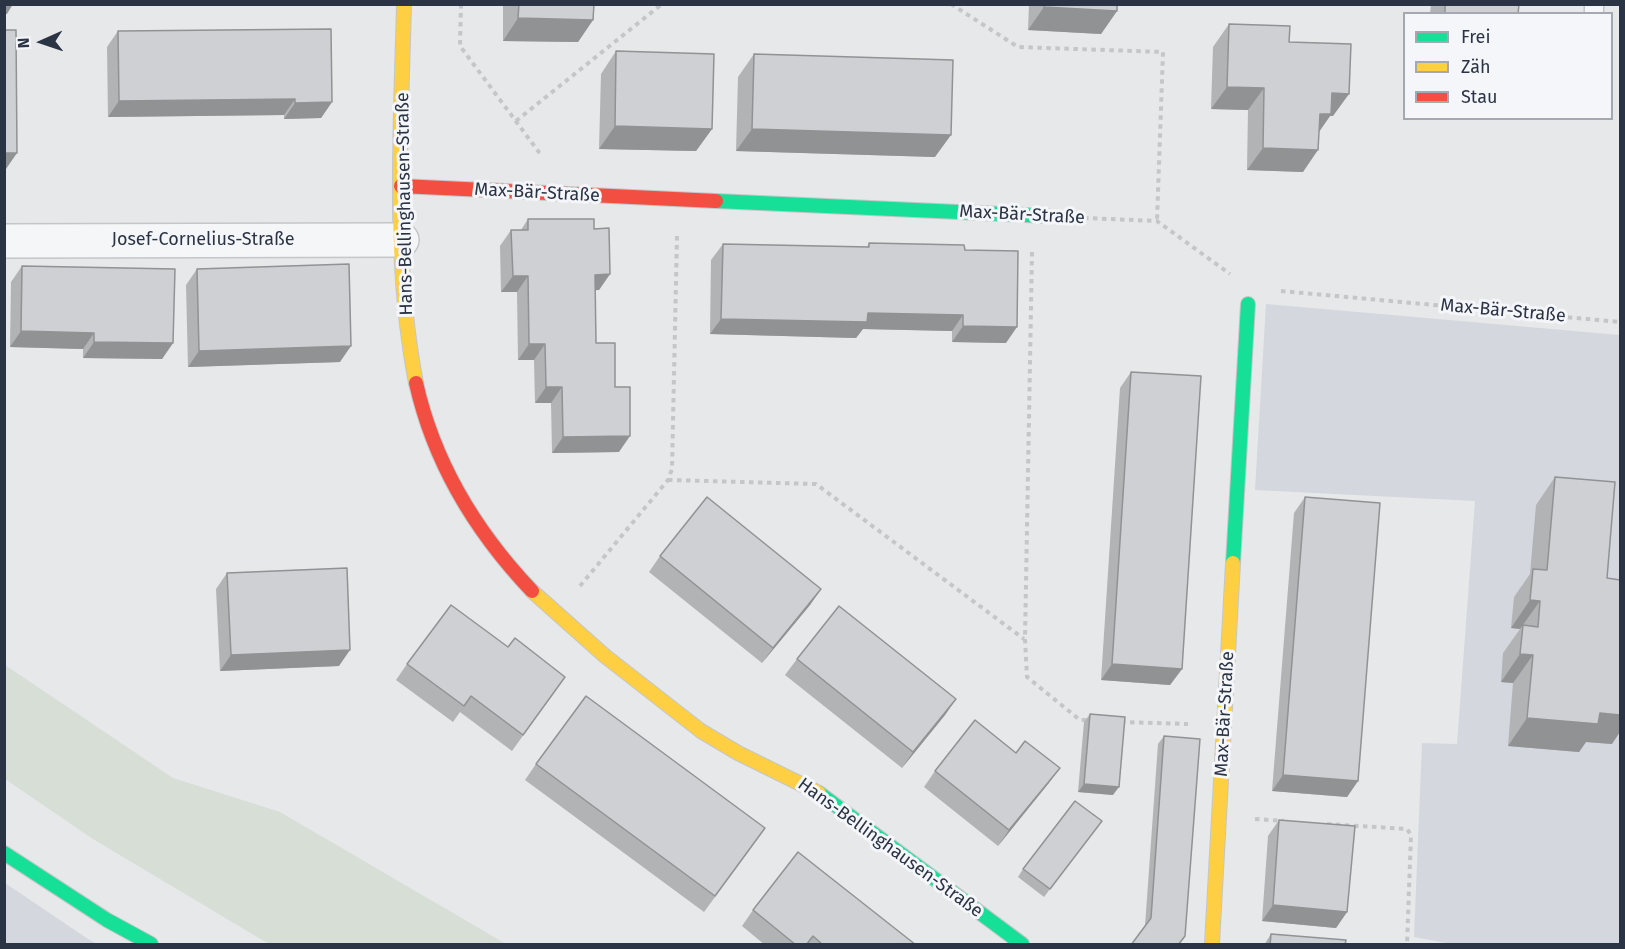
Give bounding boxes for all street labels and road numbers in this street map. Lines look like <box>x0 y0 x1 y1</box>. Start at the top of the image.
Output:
street label: Hans-Bellinghausen-Straße <box>392 92 418 316</box>
street label: Max-Bär-Straße <box>474 179 600 207</box>
street label: Max-Bär-Straße <box>959 201 1085 229</box>
street label: Josef-Cornelius-Straße <box>111 229 295 251</box>
street label: Max-Bär-Straße <box>1439 295 1567 327</box>
street label: Max-Bär-Straße <box>1211 651 1239 777</box>
street label: Hans-Bellinghausen-Straße <box>793 774 987 922</box>

